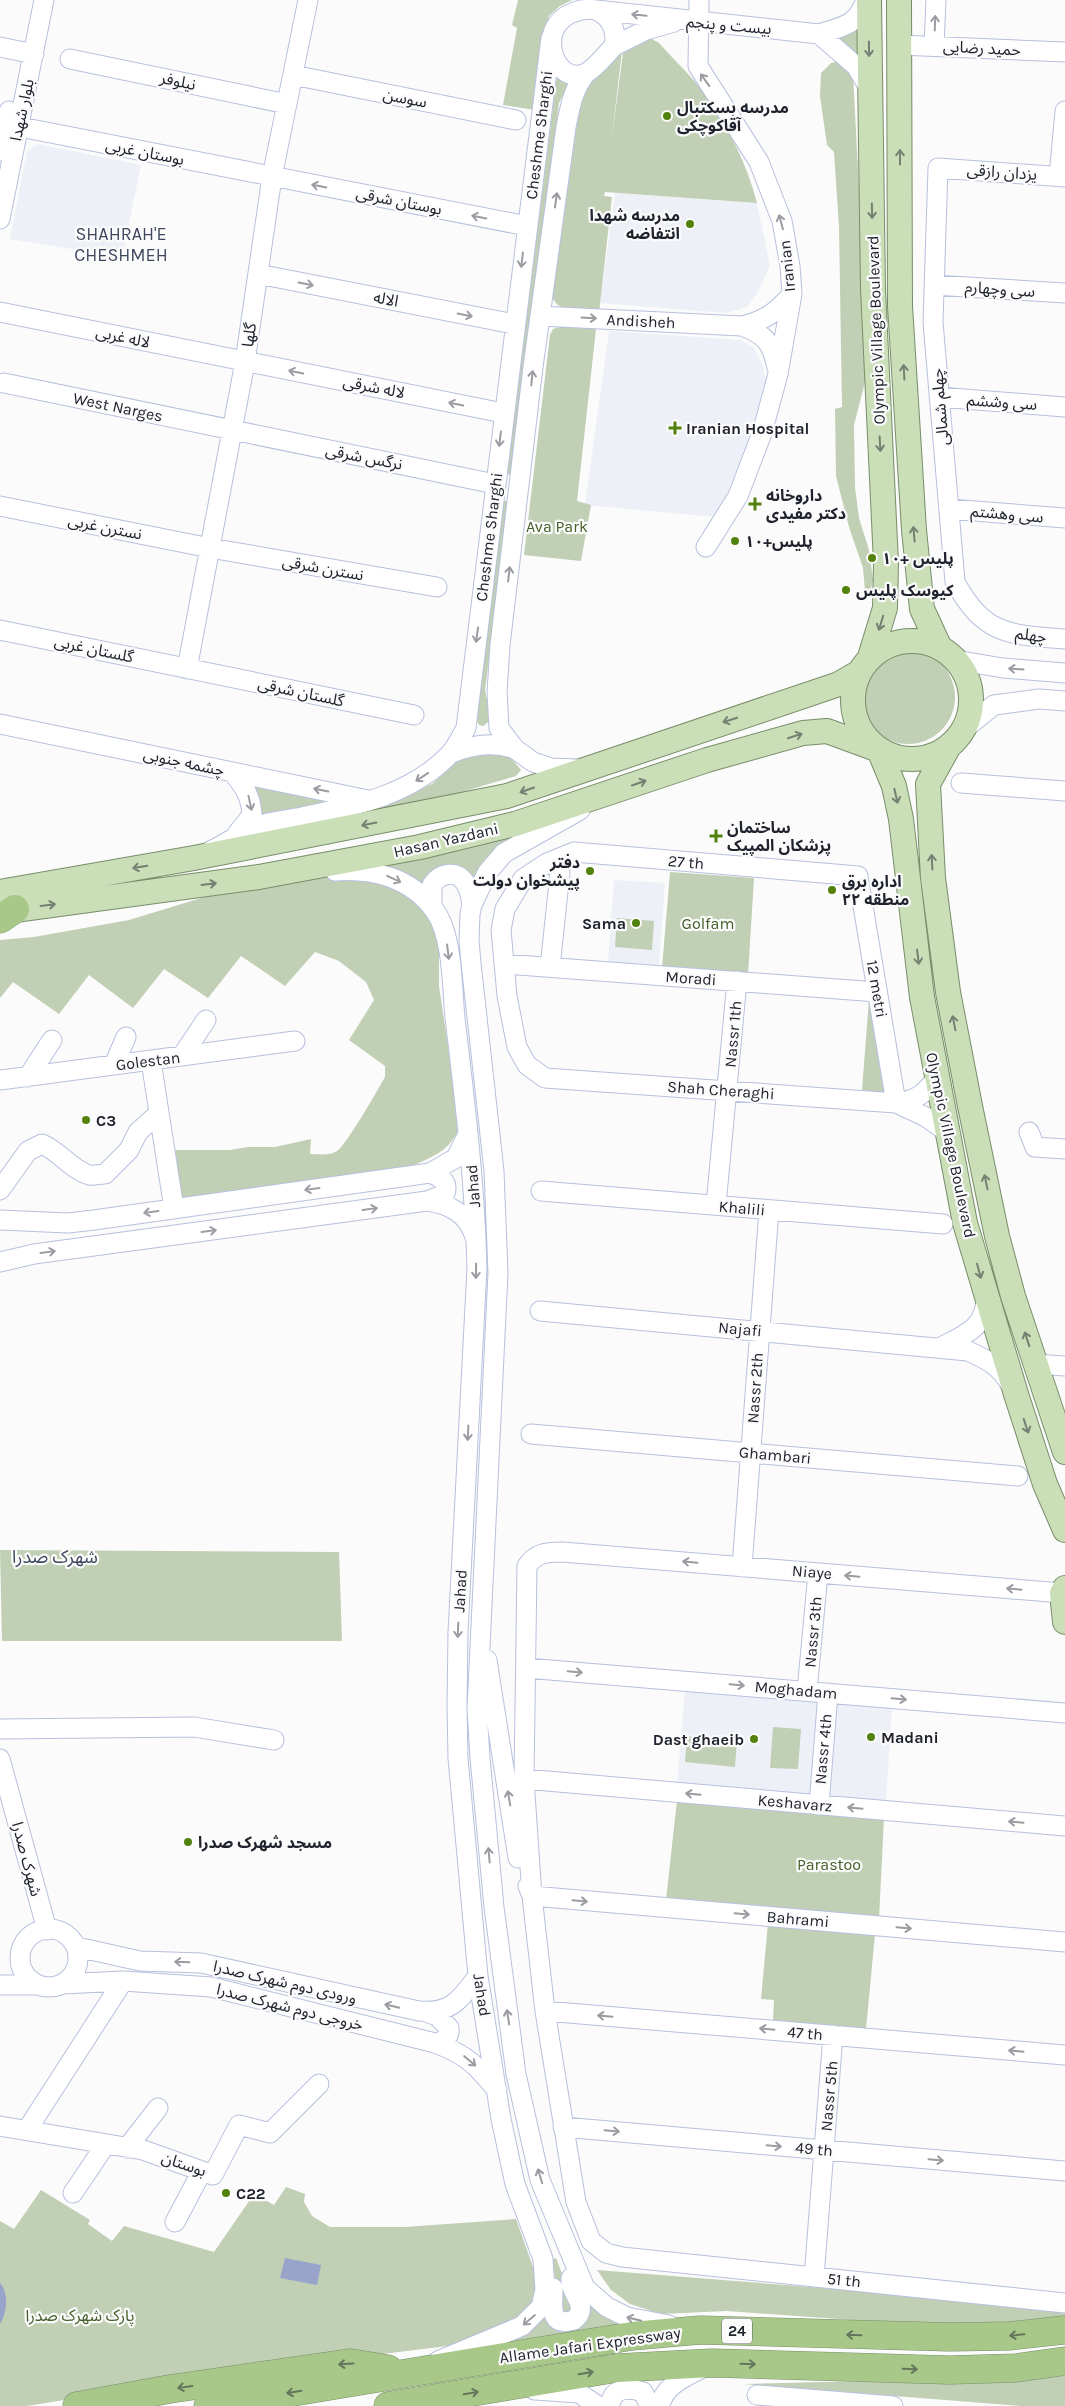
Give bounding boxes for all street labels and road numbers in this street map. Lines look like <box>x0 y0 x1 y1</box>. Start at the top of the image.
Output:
street label: بیست و پنجم <box>685 12 772 41</box>
street label: حمید رضایی <box>943 36 1021 60</box>
street label: نیلوفر <box>157 68 198 94</box>
street label: Cheshme Sharghi <box>522 69 556 201</box>
street label: بلوار شهدا <box>6 77 38 143</box>
street label: سوسن <box>381 84 429 112</box>
street label: بوستان غربی <box>104 135 186 169</box>
street label: یزدان رازقی <box>966 160 1038 184</box>
street label: بوستان شرقی <box>354 183 444 219</box>
street label: Olympic Village Boulevard <box>863 235 889 425</box>
street label: Iranian <box>775 239 799 293</box>
street label: سی وچهارم <box>964 277 1036 304</box>
street label: الاله <box>372 287 400 311</box>
street label: Andisheh <box>606 310 676 332</box>
street label: گلها <box>238 321 260 348</box>
street label: لاله غربی <box>94 322 152 352</box>
street label: چهلم شمالی <box>927 367 956 446</box>
street label: لاله شرقی <box>342 372 406 402</box>
street label: West Narges <box>71 388 165 426</box>
street label: سی وششم <box>966 390 1038 417</box>
street label: نرگس شرقی <box>324 440 404 474</box>
street label: Cheshme Sharghi <box>472 471 506 603</box>
street label: سی وهشتم <box>970 501 1044 530</box>
street label: نسترن غربی <box>66 511 144 543</box>
street label: نسترن شرقی <box>281 551 365 585</box>
street label: چهلم <box>1014 623 1048 650</box>
street label: گلستان غربی <box>53 631 136 667</box>
street label: گلستان شرقی <box>256 674 346 710</box>
street label: چشمه جنوبی <box>142 744 226 781</box>
street label: Hasan Yazdani <box>392 819 500 861</box>
street label: 27 th <box>667 851 705 873</box>
street label: 12 metri <box>863 959 891 1019</box>
street label: Moradi <box>665 967 717 989</box>
street label: Nassr 1th <box>721 1000 745 1068</box>
street label: Golestan <box>115 1048 181 1074</box>
street label: Olympic Village Boulevard <box>922 1051 980 1239</box>
street label: Shah Cheraghi <box>667 1077 775 1103</box>
street label: Jahad <box>462 1164 484 1208</box>
street label: Khalili <box>718 1197 766 1219</box>
street label: Najafi <box>717 1318 763 1340</box>
street label: Nassr 2th <box>743 1352 767 1424</box>
street label: Ghambari <box>738 1442 812 1468</box>
street label: Niaye <box>791 1561 833 1583</box>
street label: Jahad <box>449 1569 471 1613</box>
street label: Nassr 3th <box>800 1596 826 1668</box>
street label: Moghadam <box>754 1677 838 1703</box>
street label: Nassr 4th <box>810 1713 836 1785</box>
street label: Keshavarz <box>757 1790 833 1816</box>
street label: شهرک صدرا <box>8 1820 46 1898</box>
street label: Bahrami <box>766 1907 830 1931</box>
street label: ورودی دوم شهرک صدرا <box>211 1956 359 2011</box>
street label: Jahad <box>469 1972 495 2018</box>
street label: خروجی دوم شهرک صدرا <box>214 1980 365 2037</box>
street label: 47 th <box>786 2022 824 2044</box>
street label: Nassr 5th <box>816 2060 842 2132</box>
street label: 49 th <box>794 2138 834 2160</box>
street label: بوستان <box>159 2148 209 2180</box>
street label: 51 th <box>826 2269 862 2291</box>
road number: 24 <box>722 2318 752 2344</box>
street label: Allame Jafari Expressway <box>498 2323 682 2367</box>

